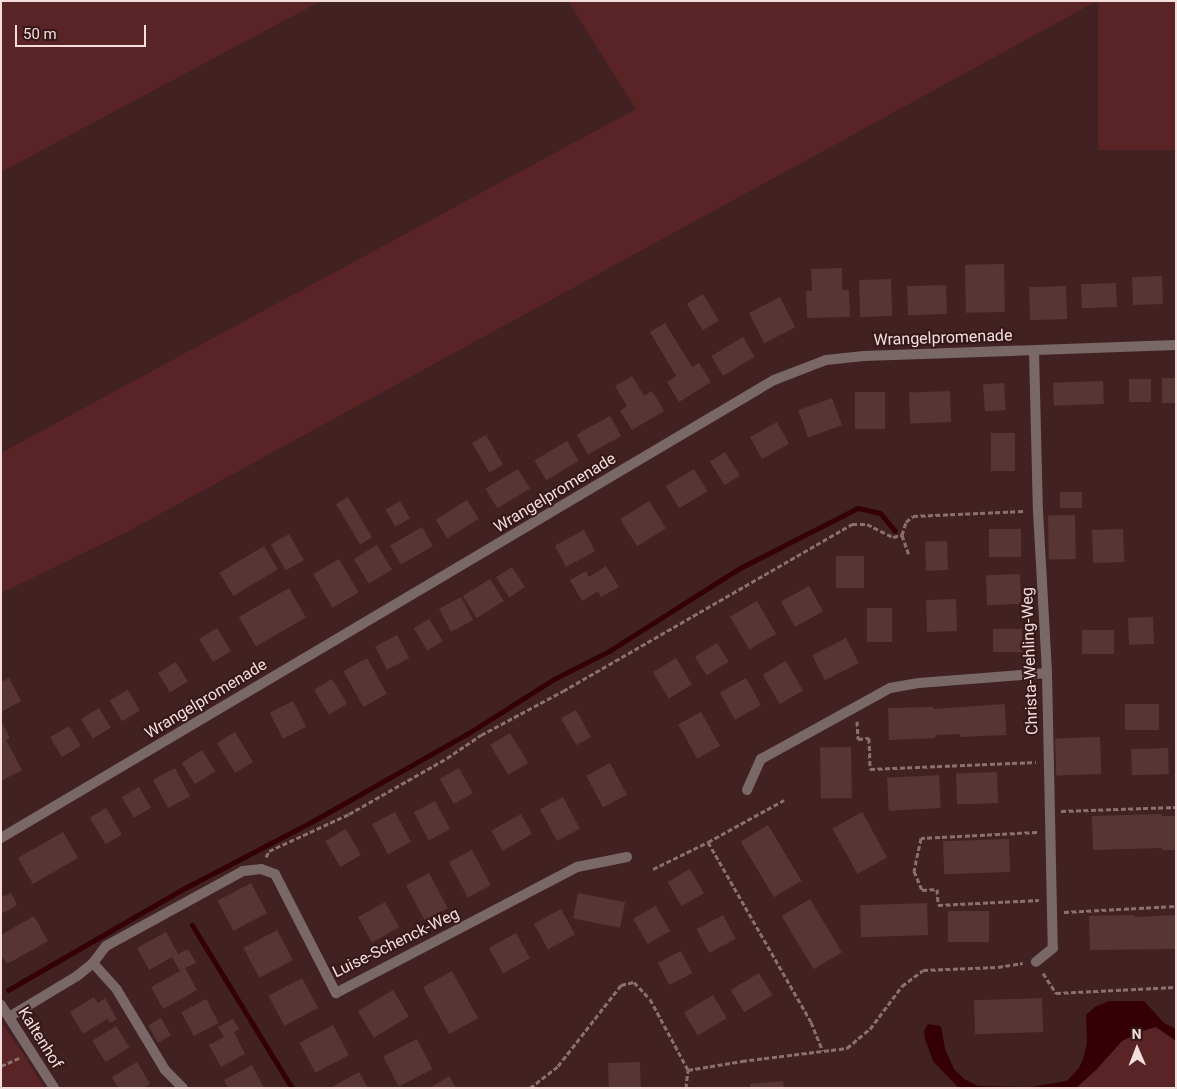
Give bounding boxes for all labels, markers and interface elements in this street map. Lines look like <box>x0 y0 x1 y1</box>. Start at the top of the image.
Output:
scale bar <box>18 15 149 47</box>
text: 50 m <box>23 25 57 43</box>
street label: Wrangelpromenade <box>873 326 1013 350</box>
street label: Wrangelpromenade <box>490 449 620 537</box>
street label: Christa-Wehling-Weg <box>1018 587 1042 735</box>
street label: Wrangelpromenade <box>141 655 271 743</box>
street label: Luise-Schenck-Weg <box>330 904 462 982</box>
street label: Kaltenhof <box>14 1004 66 1072</box>
north arrow <box>1112 1024 1162 1074</box>
text: N <box>1132 1026 1142 1042</box>

